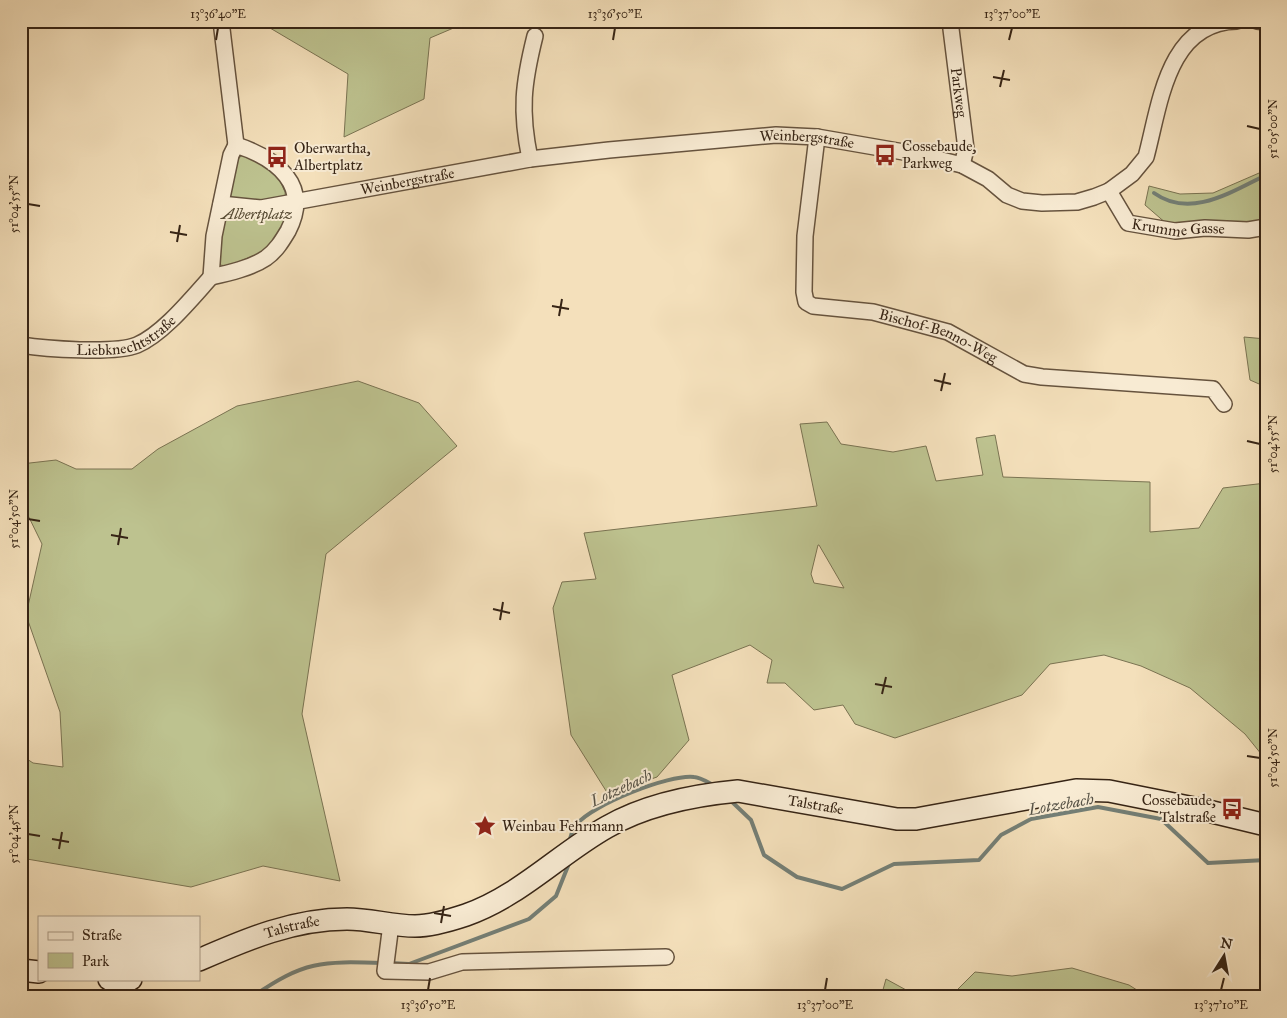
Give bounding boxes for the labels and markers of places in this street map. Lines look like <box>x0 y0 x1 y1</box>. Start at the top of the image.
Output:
place label: Cossebaude, Parkweg <box>902 137 976 172</box>
place label: Oberwartha, Albertplatz <box>293 139 371 174</box>
bus stop icon: Cossebaude, Parkweg <box>872 142 898 168</box>
bus stop icon: Oberwartha, Albertplatz <box>264 144 290 170</box>
place label: Cossebaude, Talstraße <box>1142 791 1216 826</box>
bus stop icon: Cossebaude, Talstraße <box>1219 796 1245 822</box>
place icon: Weinbau Fehrmann <box>472 813 498 839</box>
place label: Weinbau Fehrmann <box>502 817 624 835</box>

